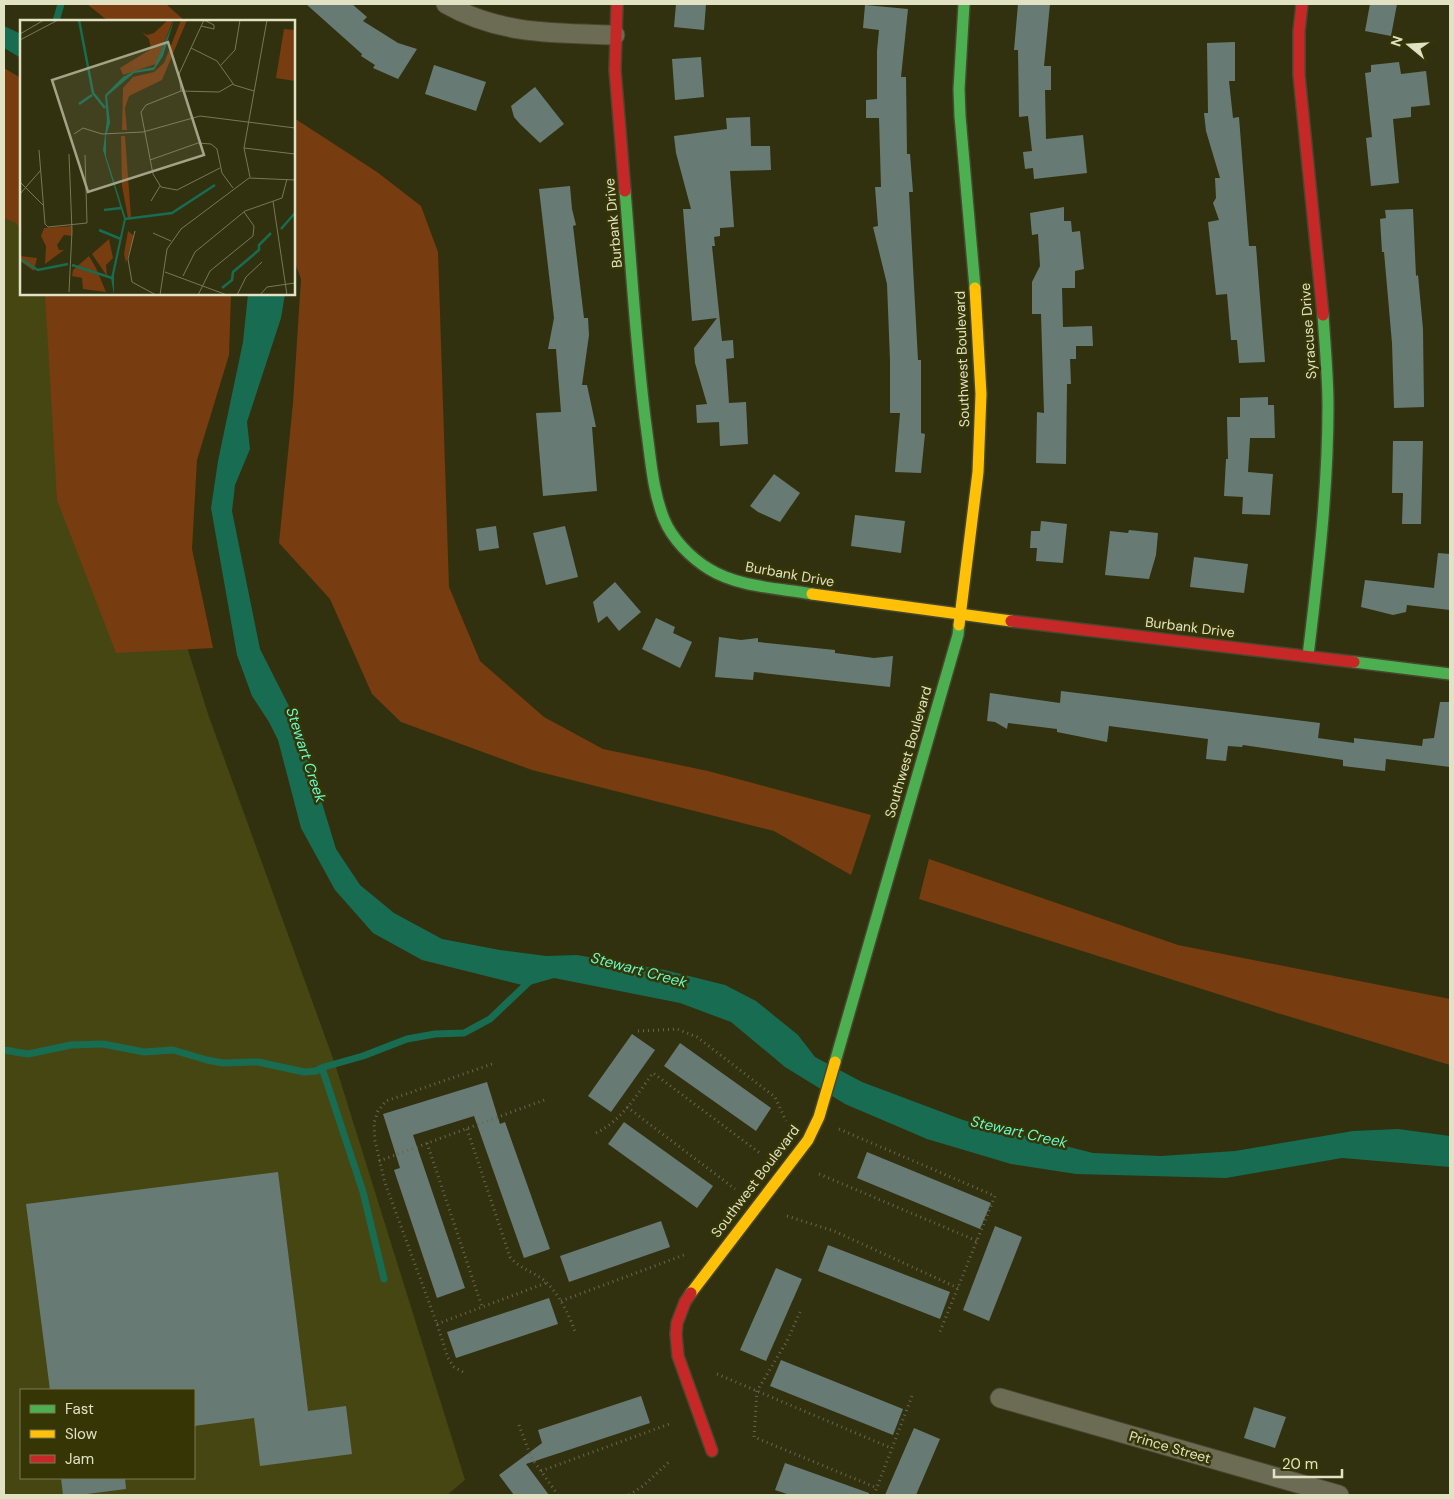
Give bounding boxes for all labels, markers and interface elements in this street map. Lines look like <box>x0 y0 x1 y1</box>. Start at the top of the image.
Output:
inset map <box>20 20 295 295</box>
north arrow <box>1384 20 1434 70</box>
text: N <box>1386 33 1407 49</box>
street label: Burbank Drive <box>600 177 626 269</box>
street label: Syracuse Drive <box>1296 282 1320 380</box>
street label: Southwest Boulevard <box>951 291 973 427</box>
street label: Burbank Drive <box>744 557 836 591</box>
street label: Burbank Drive <box>1144 613 1236 641</box>
street label: Southwest Boulevard <box>881 684 935 820</box>
water label: Stewart Creek <box>281 705 331 805</box>
water label: Stewart Creek <box>589 948 690 993</box>
water label: Stewart Creek <box>969 1111 1070 1153</box>
street label: Southwest Boulevard <box>707 1121 803 1241</box>
legend <box>20 1389 195 1479</box>
text: Fast <box>65 1399 94 1419</box>
text: Slow <box>65 1424 98 1444</box>
street label: Prince Street <box>1127 1427 1213 1467</box>
scale bar <box>1274 1446 1342 1478</box>
text: Jam <box>65 1449 94 1469</box>
text: 20 m <box>1282 1454 1318 1474</box>

